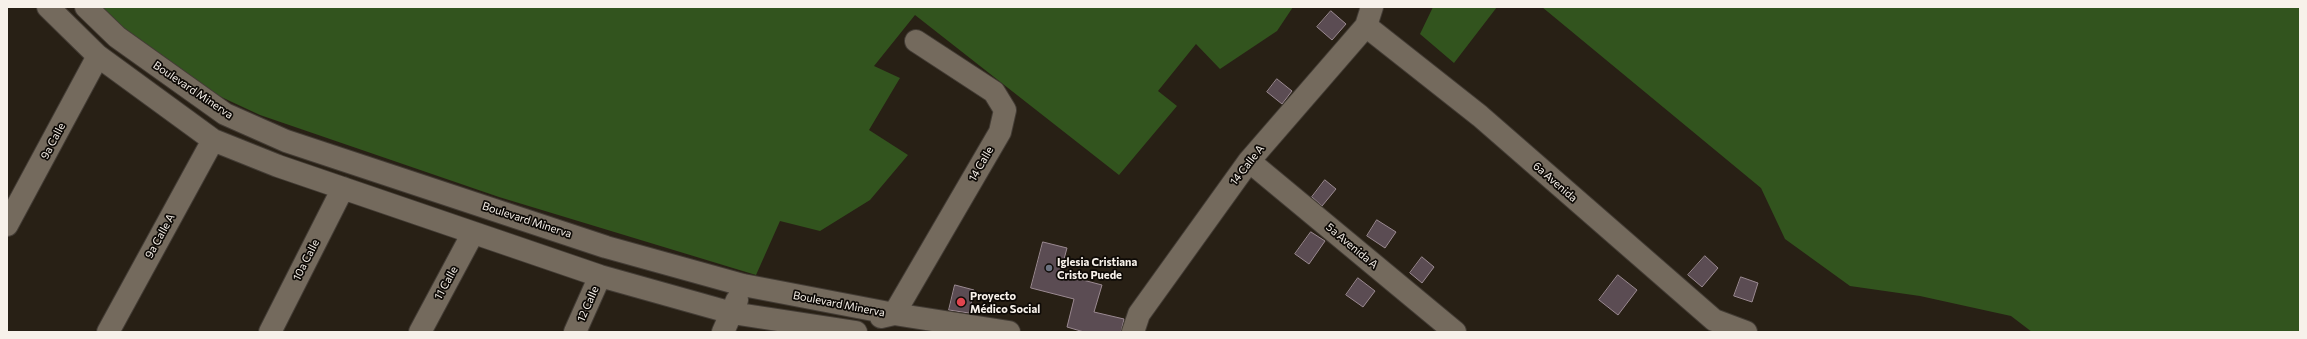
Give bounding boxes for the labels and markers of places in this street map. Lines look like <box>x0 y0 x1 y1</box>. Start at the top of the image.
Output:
place label: Iglesia Cristiana Cristo Puede <box>1057 255 1137 281</box>
marker: Iglesia Cristiana Cristo Puede <box>1044 263 1054 273</box>
place label: Proyecto Médico Social <box>970 289 1040 315</box>
marker: Proyecto Médico Social <box>955 296 967 308</box>

